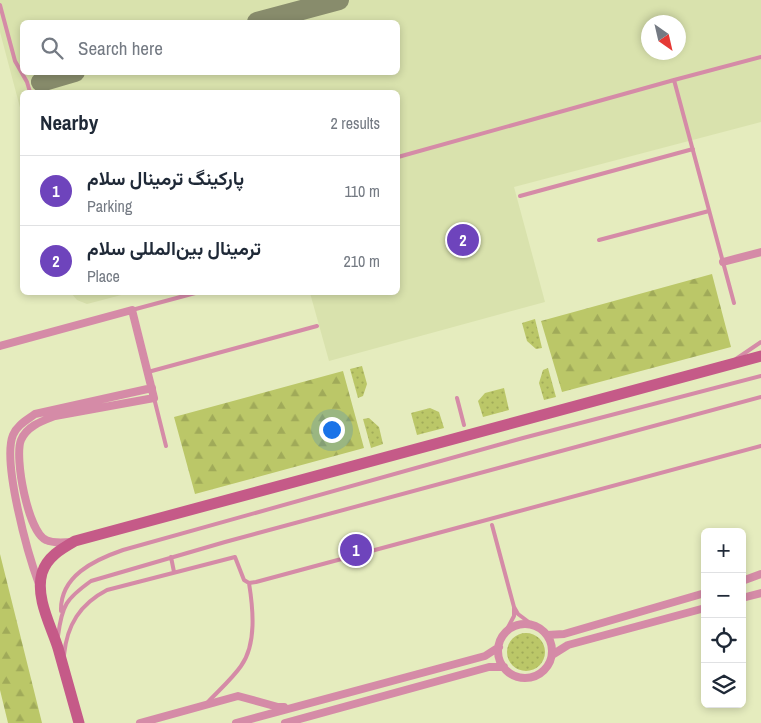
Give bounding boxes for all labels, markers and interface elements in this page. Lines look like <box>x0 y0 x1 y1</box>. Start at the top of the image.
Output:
north arrow <box>641 15 686 60</box>
search box <box>20 20 400 75</box>
icon: search <box>38 34 66 62</box>
text: Search here <box>78 35 163 61</box>
text: Nearby <box>40 108 98 137</box>
text: 2 results <box>330 112 380 134</box>
text: پارکینگ ترمینال سلام <box>87 165 244 191</box>
text: 1 <box>52 180 60 202</box>
text: 110 m <box>344 180 380 202</box>
text: Parking <box>87 195 132 217</box>
pin: 2 <box>447 221 479 259</box>
text: ترمینال بین‌المللی سلام <box>87 235 261 261</box>
text: 2 <box>52 250 60 272</box>
text: 210 m <box>344 250 380 272</box>
text: Place <box>87 265 120 287</box>
your location <box>319 417 345 443</box>
map controls <box>701 528 746 708</box>
button: + <box>701 528 746 573</box>
pin: 1 <box>340 531 372 569</box>
button: − <box>701 573 746 618</box>
button: locate <box>701 618 746 663</box>
button: layers <box>701 663 746 708</box>

